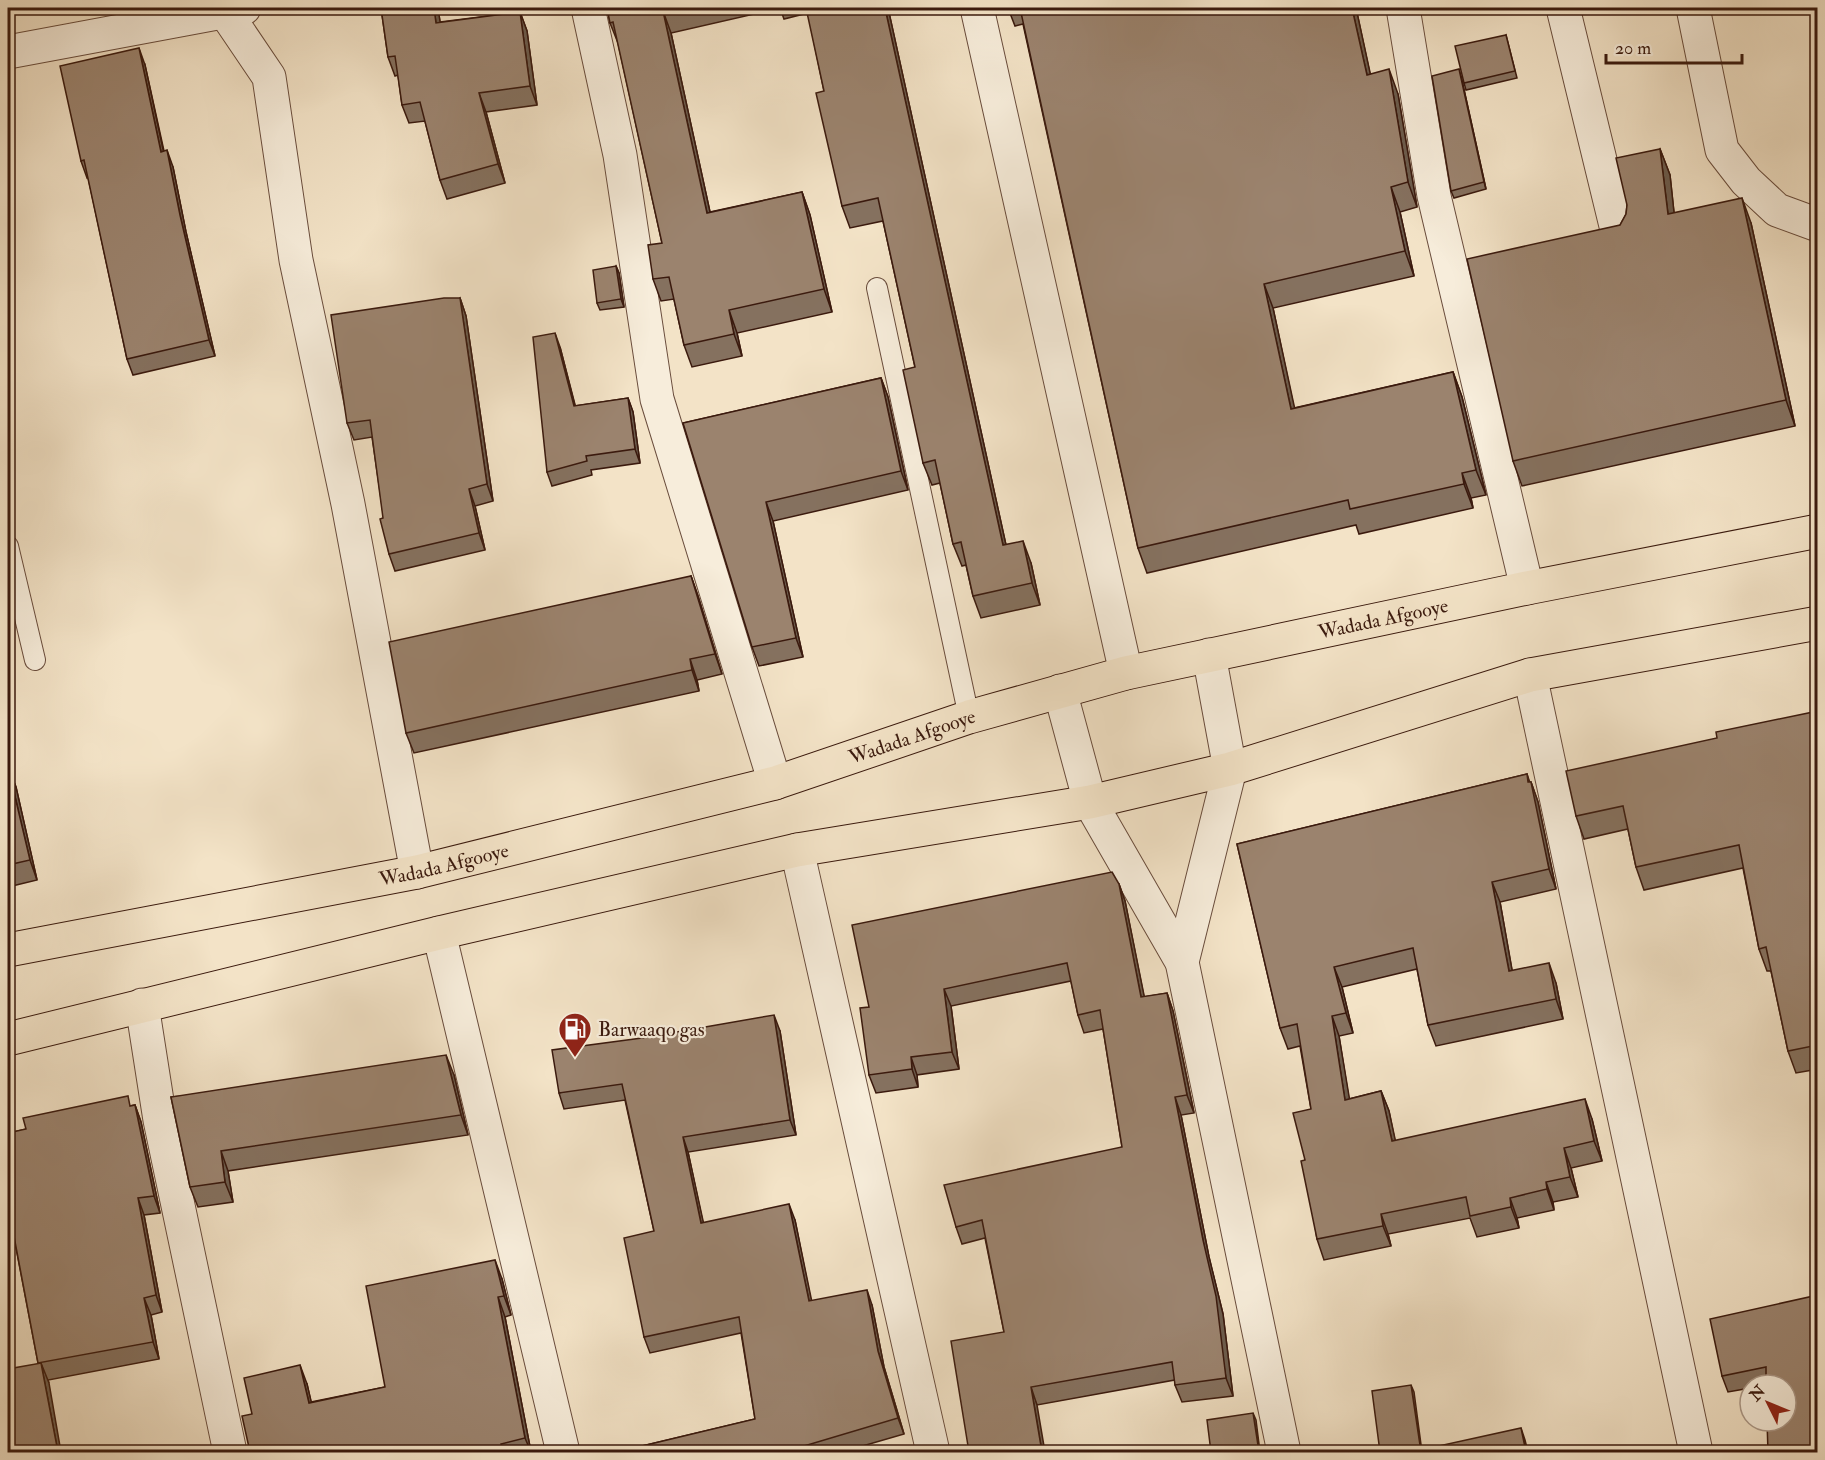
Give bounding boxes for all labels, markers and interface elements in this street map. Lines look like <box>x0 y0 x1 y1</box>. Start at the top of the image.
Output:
scale bar <box>1606 27 1742 65</box>
text: 20 m <box>1615 37 1651 60</box>
street label: Wadada Afgooye <box>1315 593 1450 645</box>
street label: Wadada Afgooye <box>844 703 978 770</box>
street label: Wadada Afgooye <box>376 837 511 892</box>
fuel station icon: Barwaaqo gas <box>557 1011 593 1058</box>
place label: Barwaaqo gas <box>598 1017 705 1042</box>
north arrow <box>1738 1373 1798 1433</box>
text: N <box>1745 1381 1770 1406</box>

